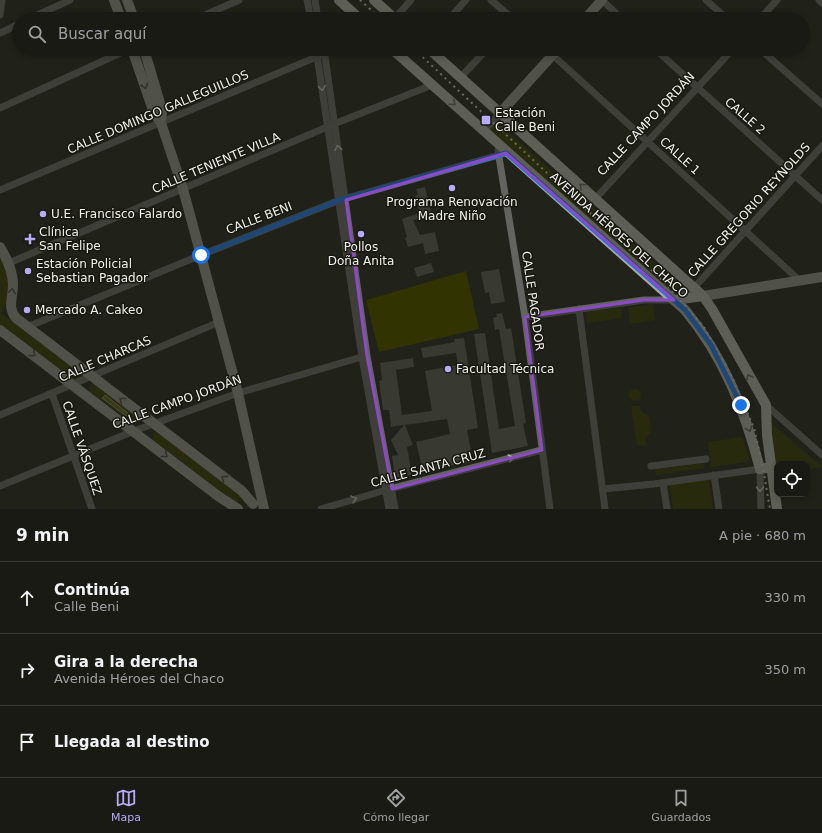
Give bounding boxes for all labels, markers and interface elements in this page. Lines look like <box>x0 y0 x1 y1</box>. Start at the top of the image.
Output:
search box <box>12 12 810 56</box>
icon: search <box>26 23 48 45</box>
text: Buscar aquí <box>58 25 146 43</box>
street label: CALLE DOMINGO GALLEGUILLOS <box>65 67 251 157</box>
street label: CALLE CAMPO JORDÁN <box>594 69 698 179</box>
one-way arrow <box>140 82 149 89</box>
one-way arrow <box>317 84 326 91</box>
street label: CALLE 2 <box>722 95 768 137</box>
one-way arrow <box>448 98 455 105</box>
place label: Estación Calle Beni <box>495 106 555 134</box>
marker: Estación Calle Beni <box>480 114 492 126</box>
street label: CALLE TENIENTE VILLA <box>150 129 283 196</box>
street label: CALLE 1 <box>657 134 703 178</box>
street label: CALLE GREGORIO REYNOLDS <box>685 140 813 280</box>
one-way arrow <box>334 145 343 151</box>
street label: AVENIDA HÉROES DEL CHACO <box>547 169 692 301</box>
marker: Programa Renovación Madre Niño <box>447 183 457 193</box>
one-way arrow <box>579 184 587 191</box>
place label: Programa Renovación Madre Niño <box>386 195 518 223</box>
street label: CALLE BENI <box>224 199 294 237</box>
place label: U.E. Francisco Falardo <box>51 207 182 221</box>
marker: U.E. Francisco Falardo <box>38 209 48 219</box>
place label: Clínica San Felipe <box>39 225 101 253</box>
marker: Pollos Doña Anita <box>356 229 366 239</box>
marker: Clínica San Felipe <box>24 233 36 245</box>
place label: Pollos Doña Anita <box>328 240 394 268</box>
route start <box>192 246 210 264</box>
street label: CALLE PAGADOR <box>519 250 547 352</box>
place label: Estación Policial Sebastian Pagador <box>36 257 148 285</box>
marker: Estación Policial Sebastian Pagador <box>23 266 33 276</box>
one-way arrow <box>7 288 16 294</box>
place label: Mercado A. Cakeo <box>35 303 143 317</box>
marker: Mercado A. Cakeo <box>22 305 32 315</box>
street label: CALLE CHARCAS <box>57 333 153 385</box>
one-way arrow <box>29 349 36 356</box>
place label: Facultad Técnica <box>456 362 554 376</box>
marker: Facultad Técnica <box>443 364 453 374</box>
street label: CALLE CAMPO JORDÁN <box>110 371 243 432</box>
one-way arrow <box>746 373 754 381</box>
route end <box>732 396 750 414</box>
one-way arrow <box>120 398 127 405</box>
street label: CALLE VÁSQUEZ <box>59 399 106 497</box>
one-way arrow <box>744 425 753 432</box>
street label: CALLE SANTA CRUZ <box>369 446 487 490</box>
one-way arrow <box>160 450 167 457</box>
one-way arrow <box>507 454 514 463</box>
map controls <box>774 461 810 497</box>
button: locate <box>774 461 810 497</box>
one-way arrow <box>222 476 229 483</box>
one-way arrow <box>756 486 764 492</box>
one-way arrow <box>350 495 357 504</box>
text: 9 min <box>16 525 69 545</box>
text: A pie · 680 m <box>719 528 806 543</box>
text: Continúa <box>54 581 130 599</box>
icon: ahead <box>16 587 38 609</box>
text: 330 m <box>764 590 806 605</box>
text: Calle Beni <box>54 599 119 614</box>
text: Gira a la derecha <box>54 653 198 671</box>
icon: right <box>16 659 38 681</box>
text: 350 m <box>764 662 806 677</box>
text: Avenida Héroes del Chaco <box>54 671 224 686</box>
icon: arrive <box>16 731 38 753</box>
text: Llegada al destino <box>54 733 209 751</box>
tab: Mapa <box>111 787 141 824</box>
tab: Cómo llegar <box>363 787 429 824</box>
tab: Guardados <box>651 787 711 824</box>

